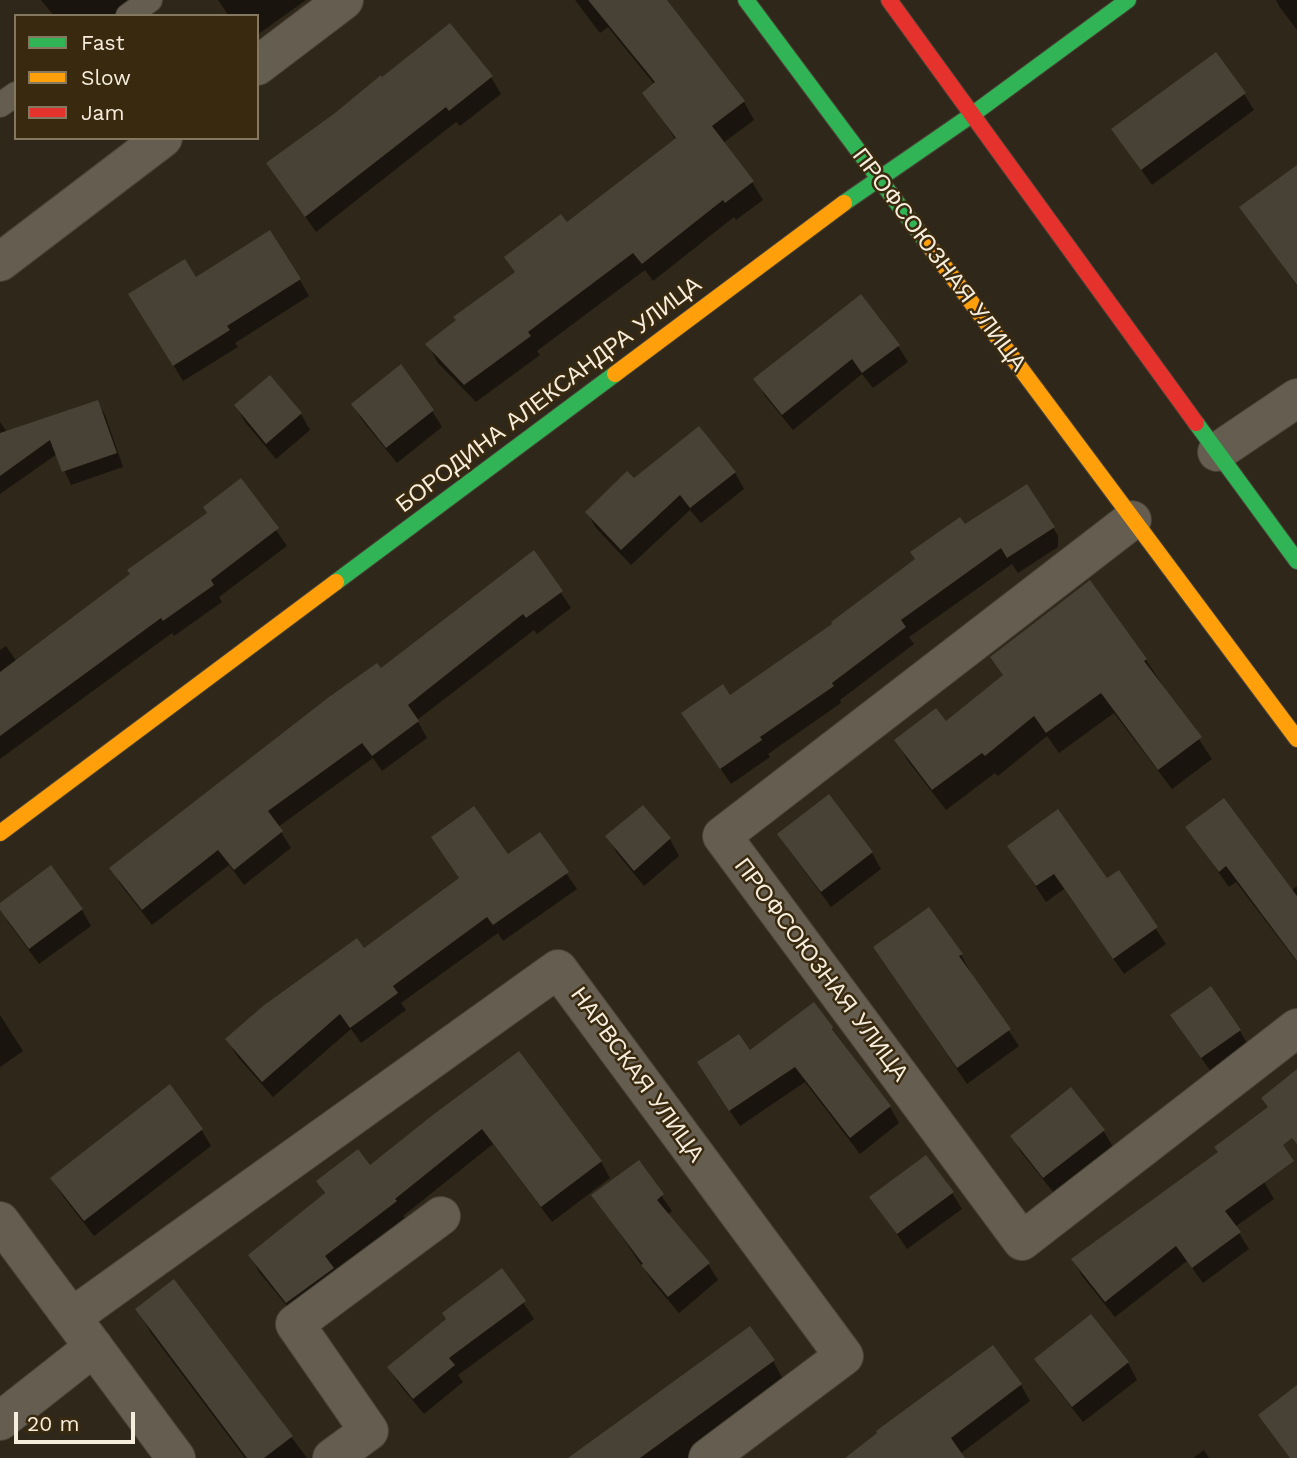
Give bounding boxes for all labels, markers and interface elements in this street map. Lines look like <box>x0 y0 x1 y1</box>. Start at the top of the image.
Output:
legend <box>14 14 259 140</box>
text: Fast <box>81 30 125 55</box>
text: Slow <box>81 65 131 90</box>
text: Jam <box>81 100 124 125</box>
street label: ПРОФСОЮЗНАЯ УЛИЦА <box>846 143 1032 377</box>
street label: БОРОДИНА АЛЕКСАНДРА УЛИЦА <box>391 271 707 519</box>
street label: ПРОФСОЮЗНАЯ УЛИЦА <box>728 853 914 1087</box>
street label: НАРВСКАЯ УЛИЦА <box>564 982 710 1168</box>
scale bar <box>18 1398 138 1442</box>
text: 20 m <box>27 1411 79 1436</box>

